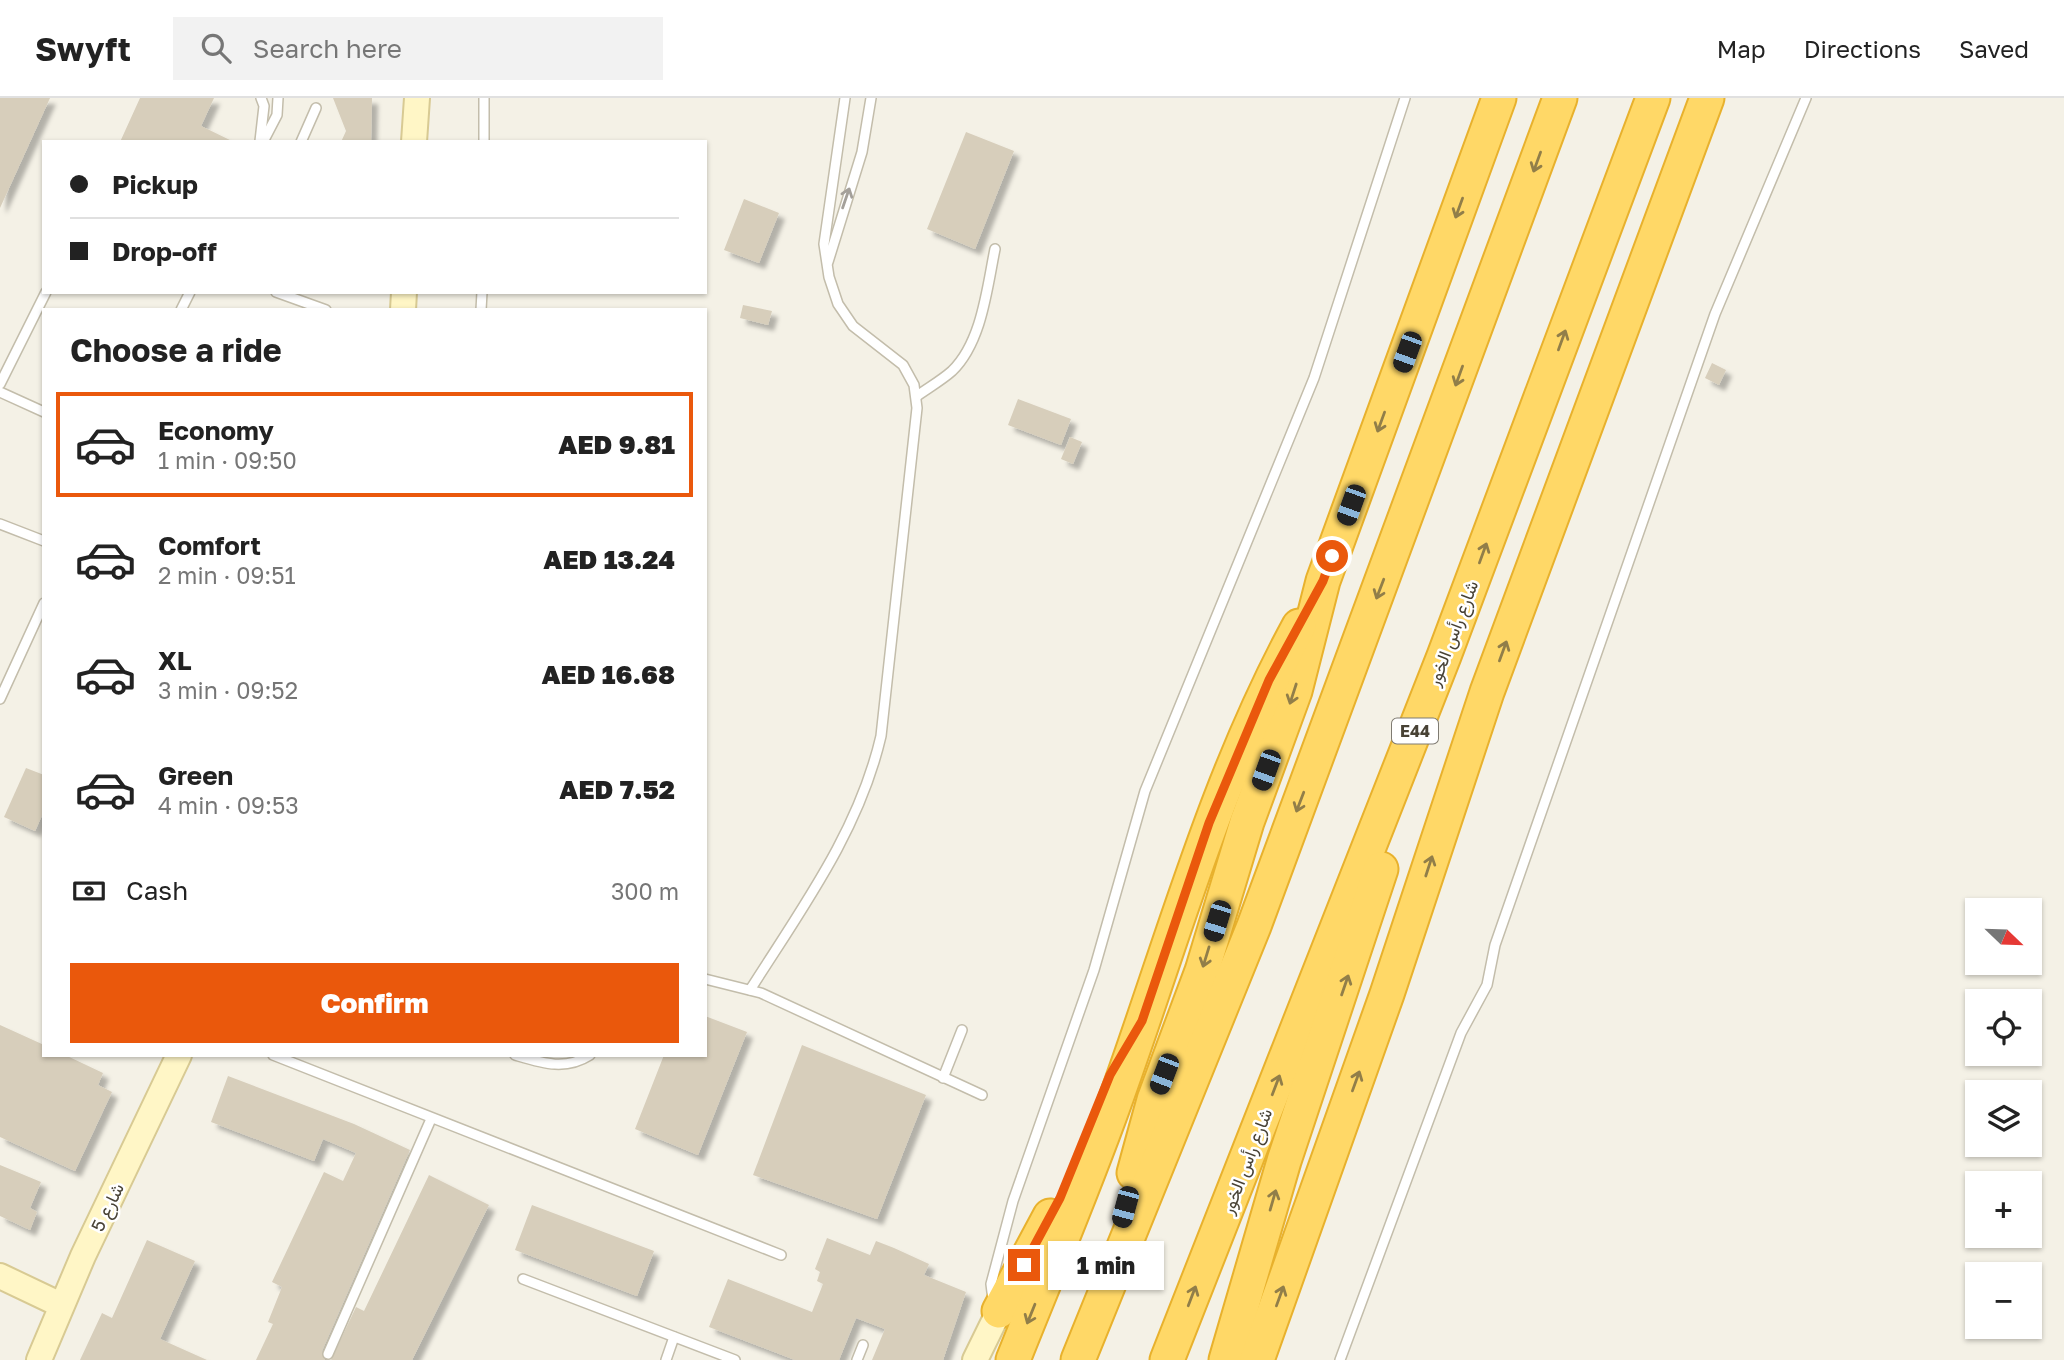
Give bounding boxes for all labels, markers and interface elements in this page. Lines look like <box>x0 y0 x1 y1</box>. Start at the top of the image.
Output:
search box <box>173 17 663 80</box>
text: Swyft <box>35 29 131 68</box>
icon: search <box>197 29 235 67</box>
text: Search here <box>253 33 402 64</box>
text: Map <box>1717 34 1766 63</box>
text: Directions <box>1804 34 1921 63</box>
text: Saved <box>1959 34 2029 63</box>
one-way arrow <box>1530 151 1542 173</box>
text: Pickup <box>112 169 198 200</box>
one-way arrow <box>841 188 853 210</box>
one-way arrow <box>1452 197 1464 219</box>
text: Drop-off <box>112 236 217 267</box>
car <box>1390 329 1425 375</box>
one-way arrow <box>1557 330 1569 351</box>
text: Choose a ride <box>70 331 282 369</box>
one-way arrow <box>1451 364 1464 386</box>
one-way arrow <box>1374 410 1386 432</box>
icon: car <box>74 413 137 476</box>
text: Economy <box>158 415 274 446</box>
text: AED 9.81 <box>558 429 675 460</box>
text: 1 min · 09:50 <box>158 446 297 474</box>
car <box>1334 482 1369 528</box>
icon: car <box>74 528 137 591</box>
text: Comfort <box>158 530 261 561</box>
route start <box>1316 540 1348 572</box>
one-way arrow <box>1477 543 1490 565</box>
text: AED 13.24 <box>543 544 675 575</box>
text: 2 min · 09:51 <box>158 561 296 589</box>
street label: شارع رأس الخور <box>1421 577 1484 691</box>
one-way arrow <box>1373 578 1385 600</box>
one-way arrow <box>1497 640 1510 662</box>
icon: car <box>74 643 137 706</box>
text: XL <box>158 645 192 676</box>
text: AED 16.68 <box>541 659 675 690</box>
text: 3 min · 09:52 <box>158 676 298 704</box>
one-way arrow <box>1286 683 1299 705</box>
road number: E44 <box>1392 718 1438 744</box>
car <box>1249 747 1284 793</box>
icon: car <box>74 758 137 821</box>
text: Green <box>158 760 233 791</box>
text: AED 7.52 <box>559 774 675 805</box>
text: 4 min · 09:53 <box>158 791 299 819</box>
one-way arrow <box>1293 791 1305 813</box>
one-way arrow <box>1424 855 1436 877</box>
icon: cash <box>70 872 108 910</box>
text: Cash <box>126 875 188 906</box>
text: 300 m <box>611 877 679 905</box>
car <box>1201 898 1234 944</box>
north arrow <box>1965 898 2042 975</box>
map controls <box>1965 898 2042 1339</box>
one-way arrow <box>1199 945 1212 967</box>
button: Confirm <box>70 963 679 1043</box>
one-way arrow <box>1340 974 1352 996</box>
button: locate <box>1965 989 2042 1066</box>
car <box>1147 1051 1182 1097</box>
one-way arrow <box>1351 1071 1363 1093</box>
one-way arrow <box>1270 1074 1283 1096</box>
button: layers <box>1965 1080 2042 1157</box>
street label: شارع رأس الخور <box>1215 1105 1278 1219</box>
button: + <box>1965 1171 2042 1248</box>
street label: شارع 5 <box>86 1179 130 1236</box>
car <box>1110 1184 1141 1230</box>
one-way arrow <box>1267 1190 1280 1212</box>
callout: 1 min <box>1048 1240 1164 1290</box>
route end <box>1008 1249 1040 1281</box>
text: 1 min <box>1077 1251 1135 1279</box>
button: − <box>1965 1262 2042 1339</box>
one-way arrow <box>1275 1285 1287 1307</box>
one-way arrow <box>1187 1286 1200 1308</box>
one-way arrow <box>1024 1303 1037 1324</box>

